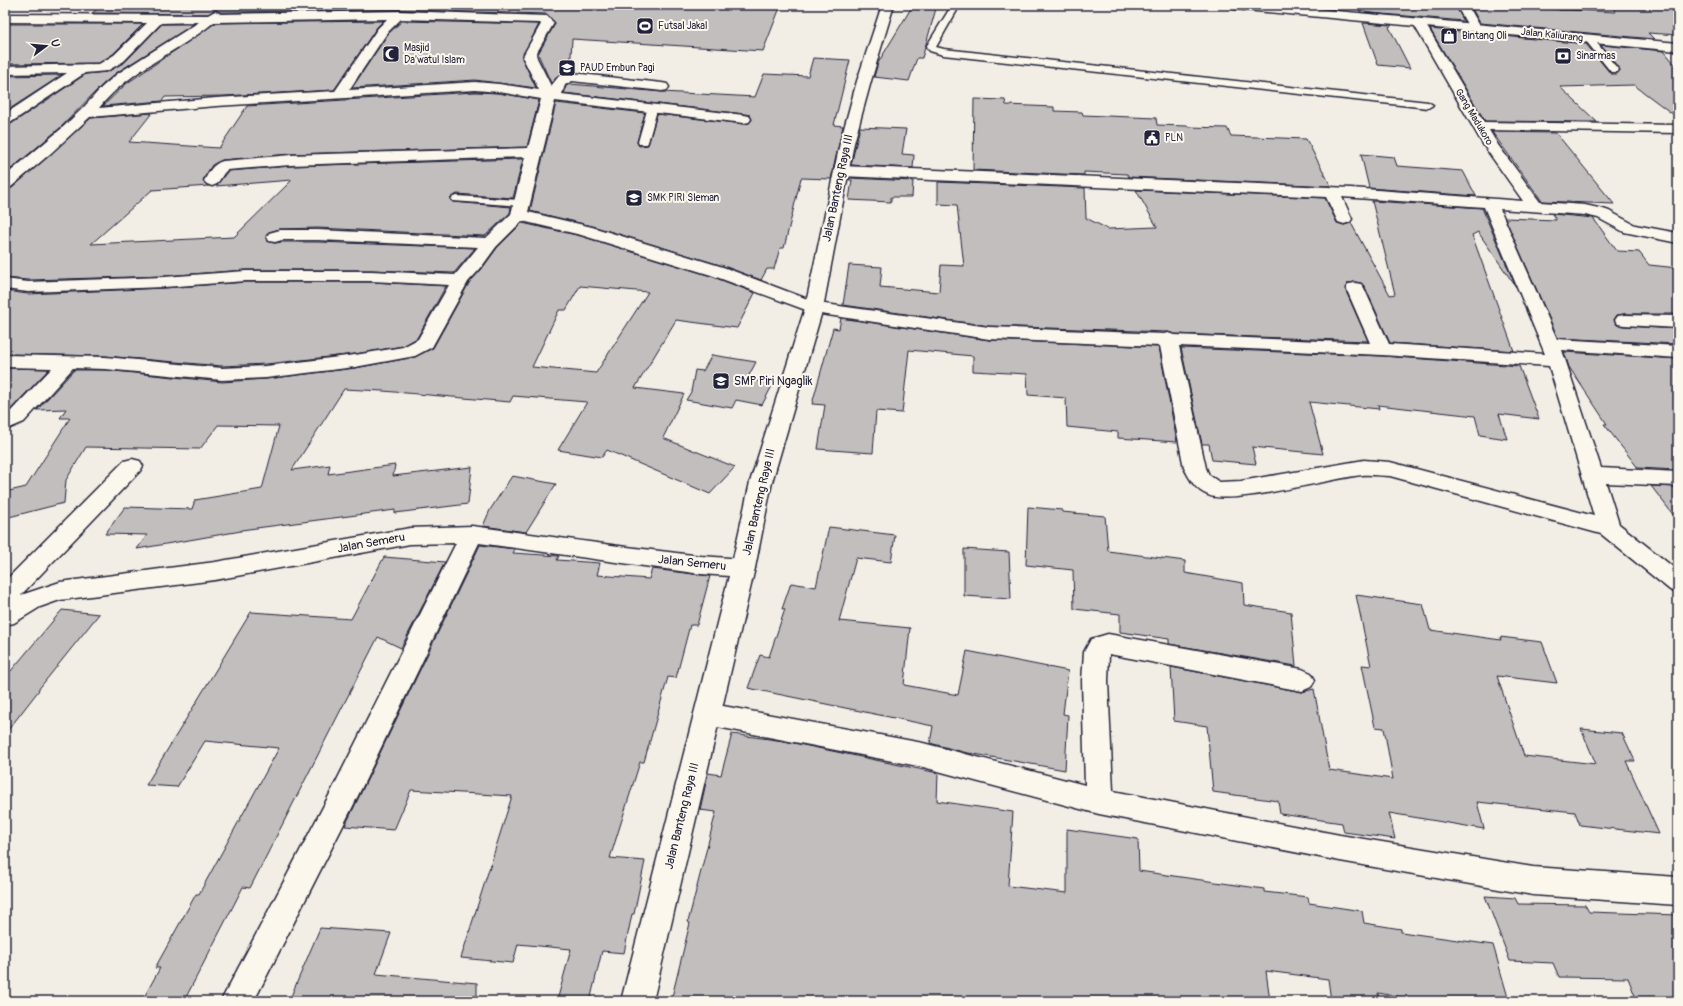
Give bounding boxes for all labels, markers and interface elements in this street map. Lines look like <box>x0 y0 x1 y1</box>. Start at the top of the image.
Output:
sports icon: Futsal Jakal <box>635 16 655 36</box>
place label: Futsal Jakal <box>658 20 707 32</box>
north arrow <box>26 26 66 66</box>
shop icon: Bintang Oli <box>1439 26 1459 46</box>
street label: Jalan Kaliurang <box>1520 26 1584 44</box>
place label: Bintang Oli <box>1462 30 1507 42</box>
text: U <box>48 38 62 49</box>
place label: Masjid Da'watul Islam <box>404 42 465 66</box>
mosque icon: Masjid Da'watul Islam <box>381 44 401 64</box>
bank icon: Sinarmas <box>1553 46 1573 66</box>
place label: Sinarmas <box>1576 50 1616 62</box>
school or university icon: PAUD Embun Pagi <box>557 58 577 78</box>
place label: PAUD Embun Pagi <box>580 62 655 74</box>
street label: Gang Madukoro <box>1452 87 1496 148</box>
public building icon: PLN <box>1142 128 1162 148</box>
place label: PLN <box>1165 132 1183 144</box>
street label: Jalan Banteng Raya III <box>819 133 857 243</box>
school or university icon: SMK PIRI Sleman <box>624 188 644 208</box>
place label: SMK PIRI Sleman <box>647 192 720 204</box>
school or university icon: SMP Piri Ngaglik <box>711 371 731 391</box>
place label: SMP Piri Ngaglik <box>734 374 812 389</box>
street label: Jalan Banteng Raya III <box>739 447 779 557</box>
street label: Jalan Semeru <box>336 530 406 556</box>
street label: Jalan Semeru <box>657 552 727 574</box>
street label: Jalan Banteng Raya III <box>661 761 703 871</box>

